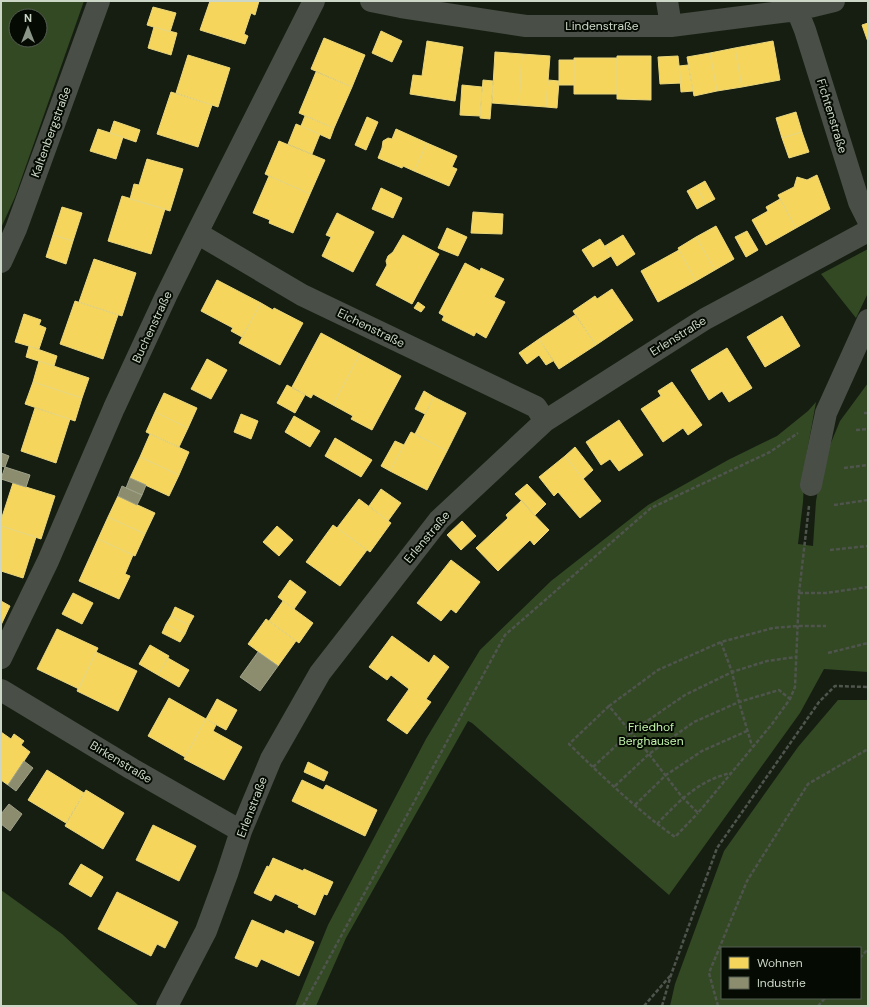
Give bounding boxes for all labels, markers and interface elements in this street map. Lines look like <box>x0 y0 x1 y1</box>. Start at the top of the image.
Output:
north arrow <box>8 8 48 48</box>
text: N <box>24 11 32 25</box>
street label: Lindenstraße <box>565 18 639 34</box>
street label: Fichtenstraße <box>813 77 851 155</box>
street label: Kaltenbergstraße <box>27 84 75 180</box>
street label: Buchenstraße <box>128 288 176 366</box>
street label: Eichenstraße <box>335 305 408 351</box>
street label: Erlenstraße <box>647 312 709 360</box>
street label: Erlenstraße <box>400 507 454 567</box>
park label: Friedhof Berghausen <box>618 719 684 749</box>
street label: Birkenstraße <box>87 737 155 787</box>
street label: Erlenstraße <box>233 774 271 840</box>
legend <box>721 947 861 999</box>
text: Wohnen <box>757 955 803 971</box>
text: Industrie <box>757 975 806 991</box>

